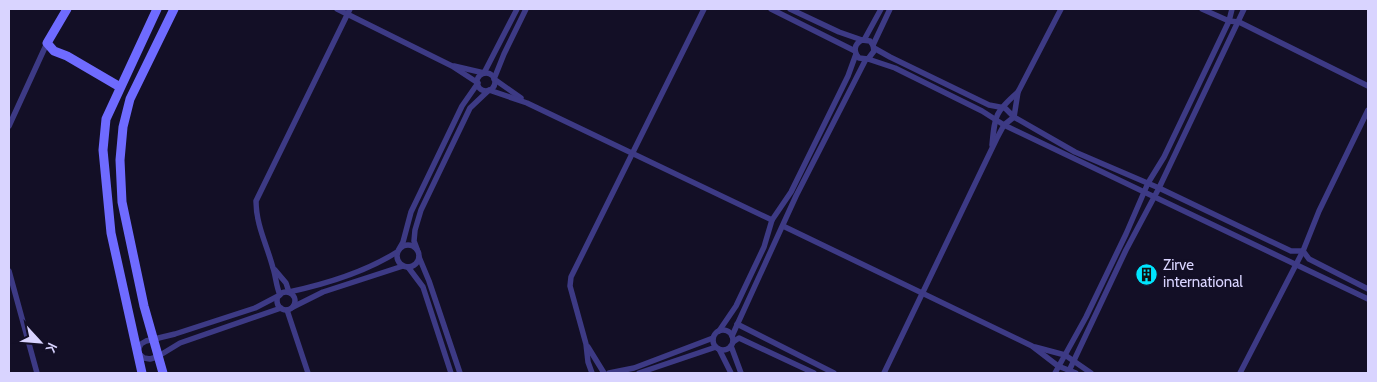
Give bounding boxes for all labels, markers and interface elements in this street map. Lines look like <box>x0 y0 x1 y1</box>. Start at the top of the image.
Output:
place label: Zirve international <box>1163 256 1243 291</box>
building icon: Zirve international <box>1135 262 1159 286</box>
north arrow <box>15 317 65 367</box>
text: K <box>42 340 62 356</box>

